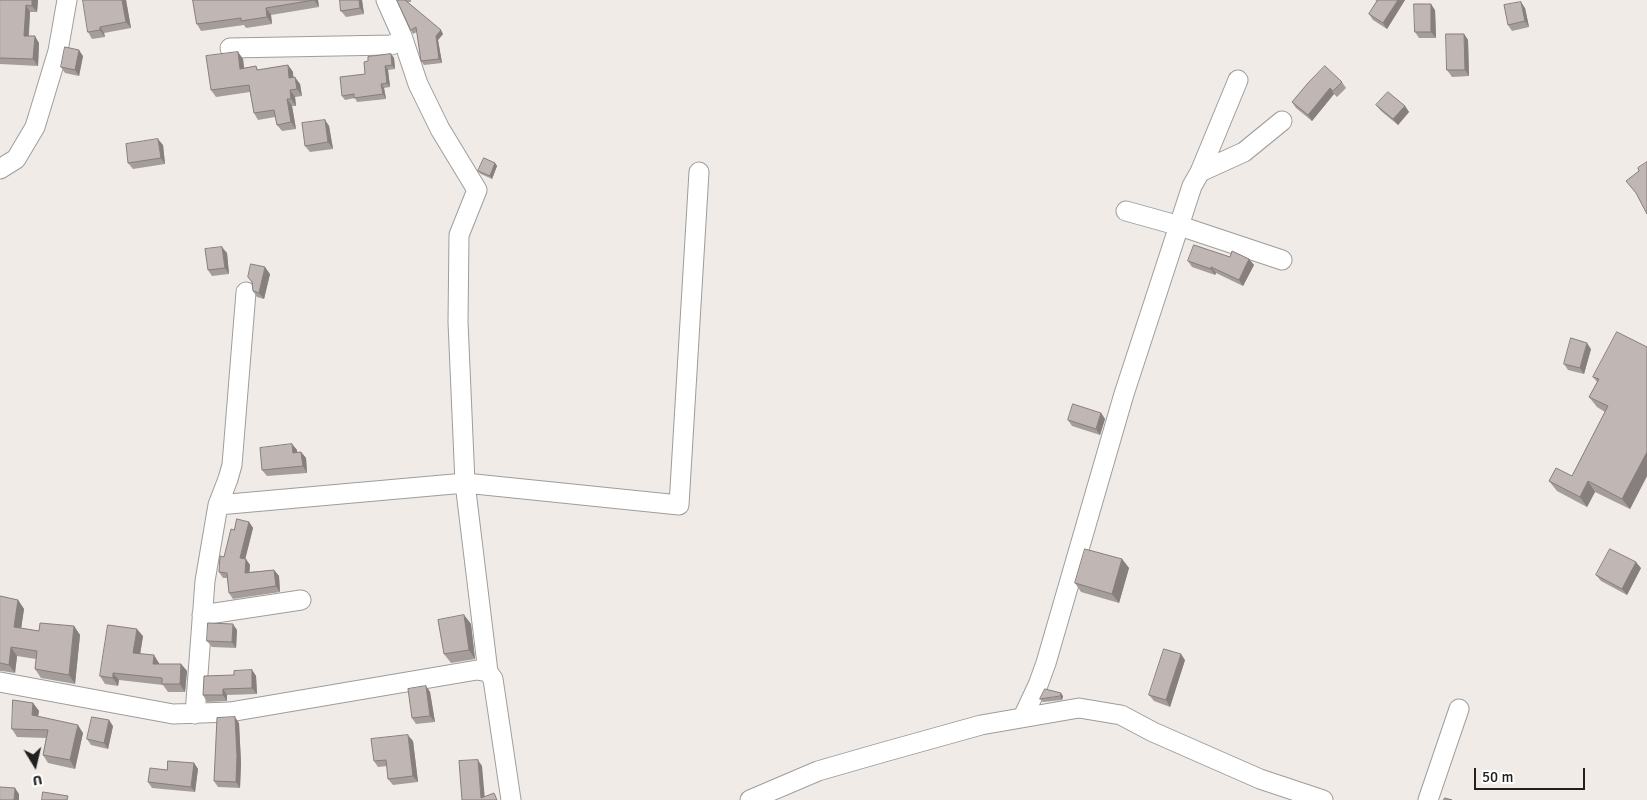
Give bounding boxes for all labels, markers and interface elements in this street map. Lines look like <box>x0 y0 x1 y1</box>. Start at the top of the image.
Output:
north arrow <box>10 740 60 790</box>
scale bar <box>1477 758 1588 790</box>
text: 50 m <box>1482 768 1513 786</box>
text: U <box>31 771 43 789</box>

